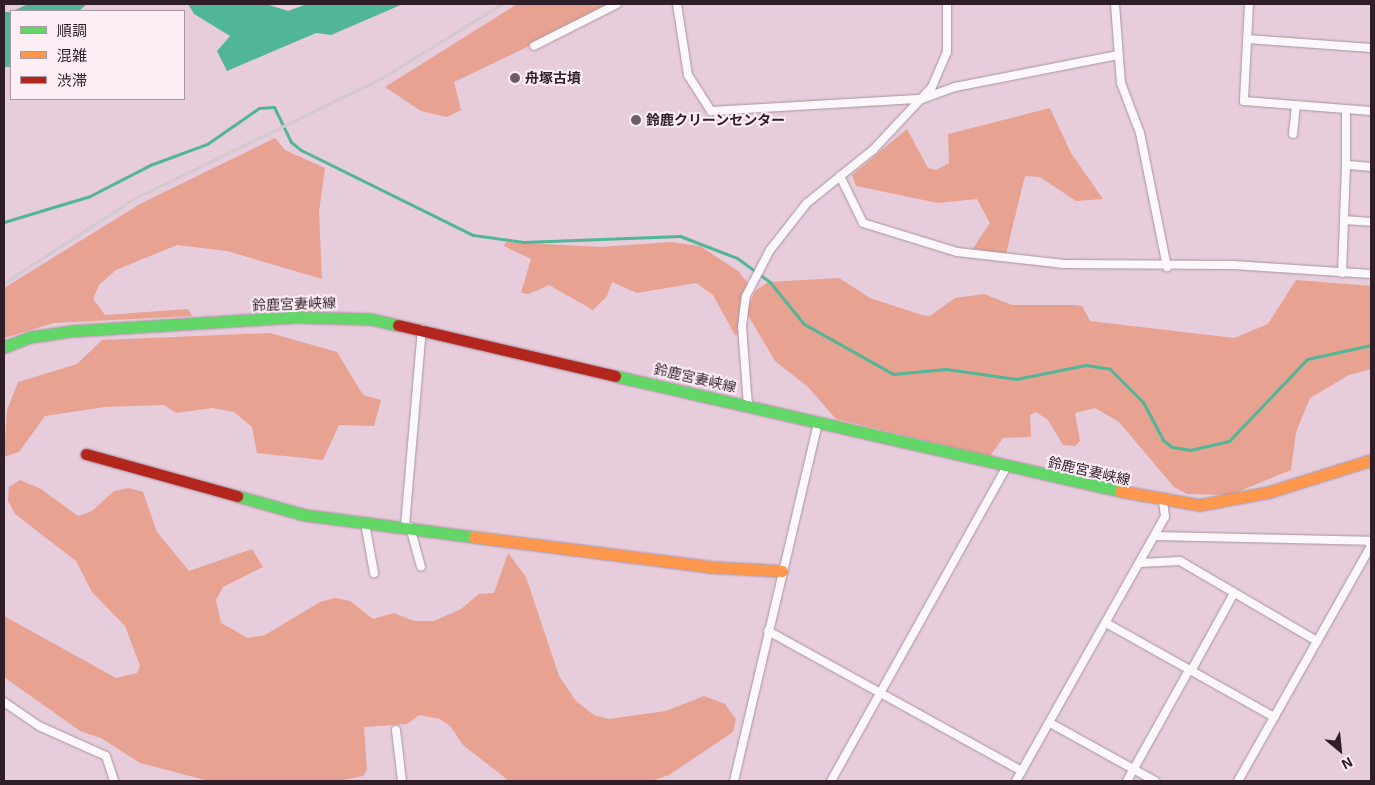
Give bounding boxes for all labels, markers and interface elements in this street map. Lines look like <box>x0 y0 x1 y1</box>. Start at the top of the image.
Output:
legend <box>10 10 185 100</box>
text: 順調 <box>57 21 87 39</box>
text: 混雑 <box>57 46 87 64</box>
place label: 舟塚古墳 <box>525 70 581 86</box>
text: 渋滞 <box>57 71 87 89</box>
marker: 舟塚古墳 <box>509 72 521 84</box>
place label: 鈴鹿クリーンセンター <box>646 112 786 128</box>
marker: 鈴鹿クリーンセンター <box>630 114 642 126</box>
street label: 鈴鹿宮妻峡線 <box>252 294 336 314</box>
street label: 鈴鹿宮妻峡線 <box>652 360 738 396</box>
street label: 鈴鹿宮妻峡線 <box>1046 453 1132 489</box>
north arrow <box>1315 725 1365 775</box>
text: N <box>1339 754 1356 774</box>

